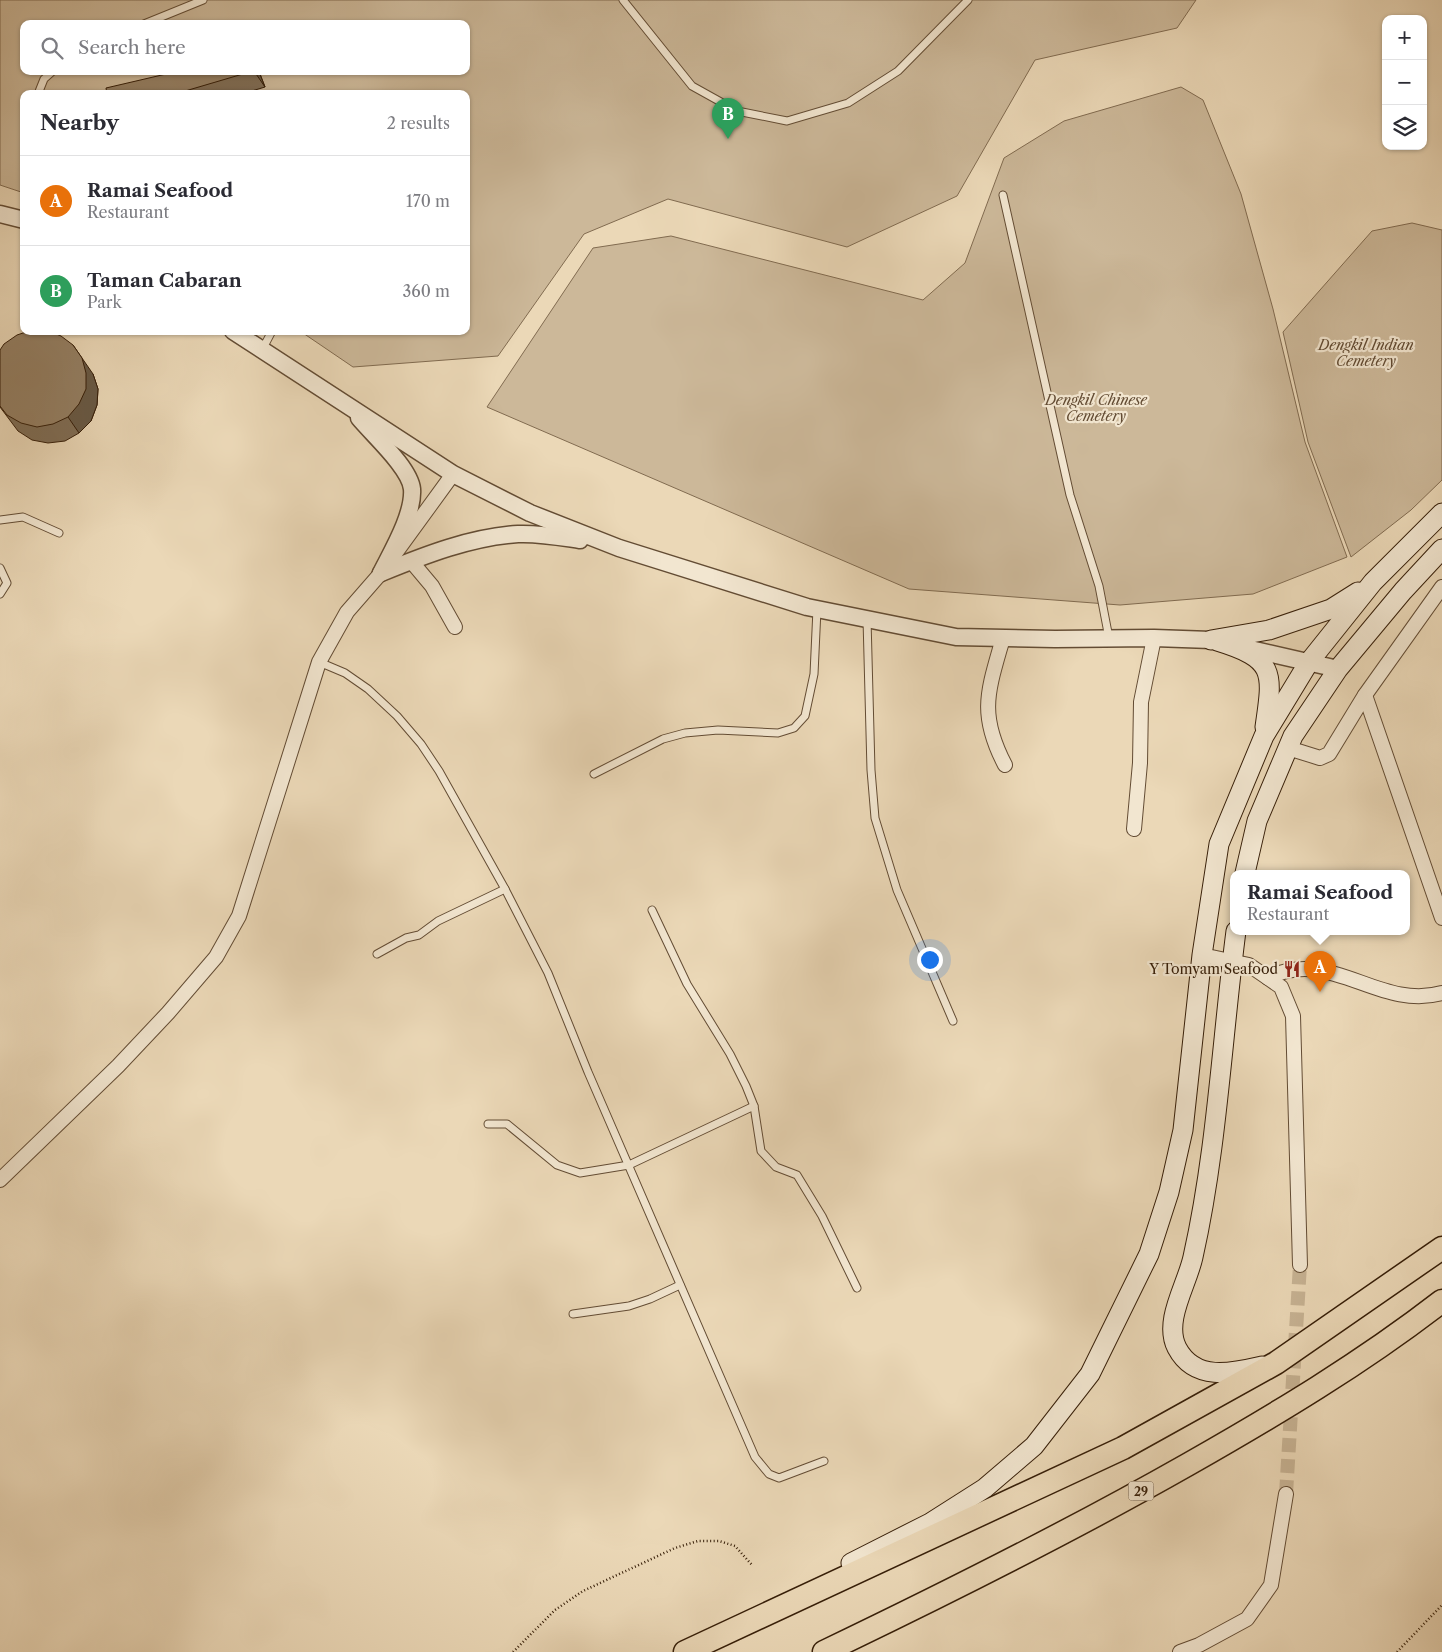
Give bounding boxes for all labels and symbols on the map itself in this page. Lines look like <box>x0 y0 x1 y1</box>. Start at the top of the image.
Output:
pin: B <box>712 98 744 139</box>
park label: Dengkil Indian Cemetery <box>1317 336 1414 370</box>
park label: Dengkil Chinese Cemetery <box>1044 391 1148 425</box>
your location <box>917 947 943 973</box>
pin: A <box>1304 951 1336 992</box>
restaurant icon: Y Tomyam Seafood <box>1282 959 1302 979</box>
place label: Y Tomyam Seafood <box>1148 960 1278 978</box>
road number: 29 <box>1128 1482 1154 1500</box>

